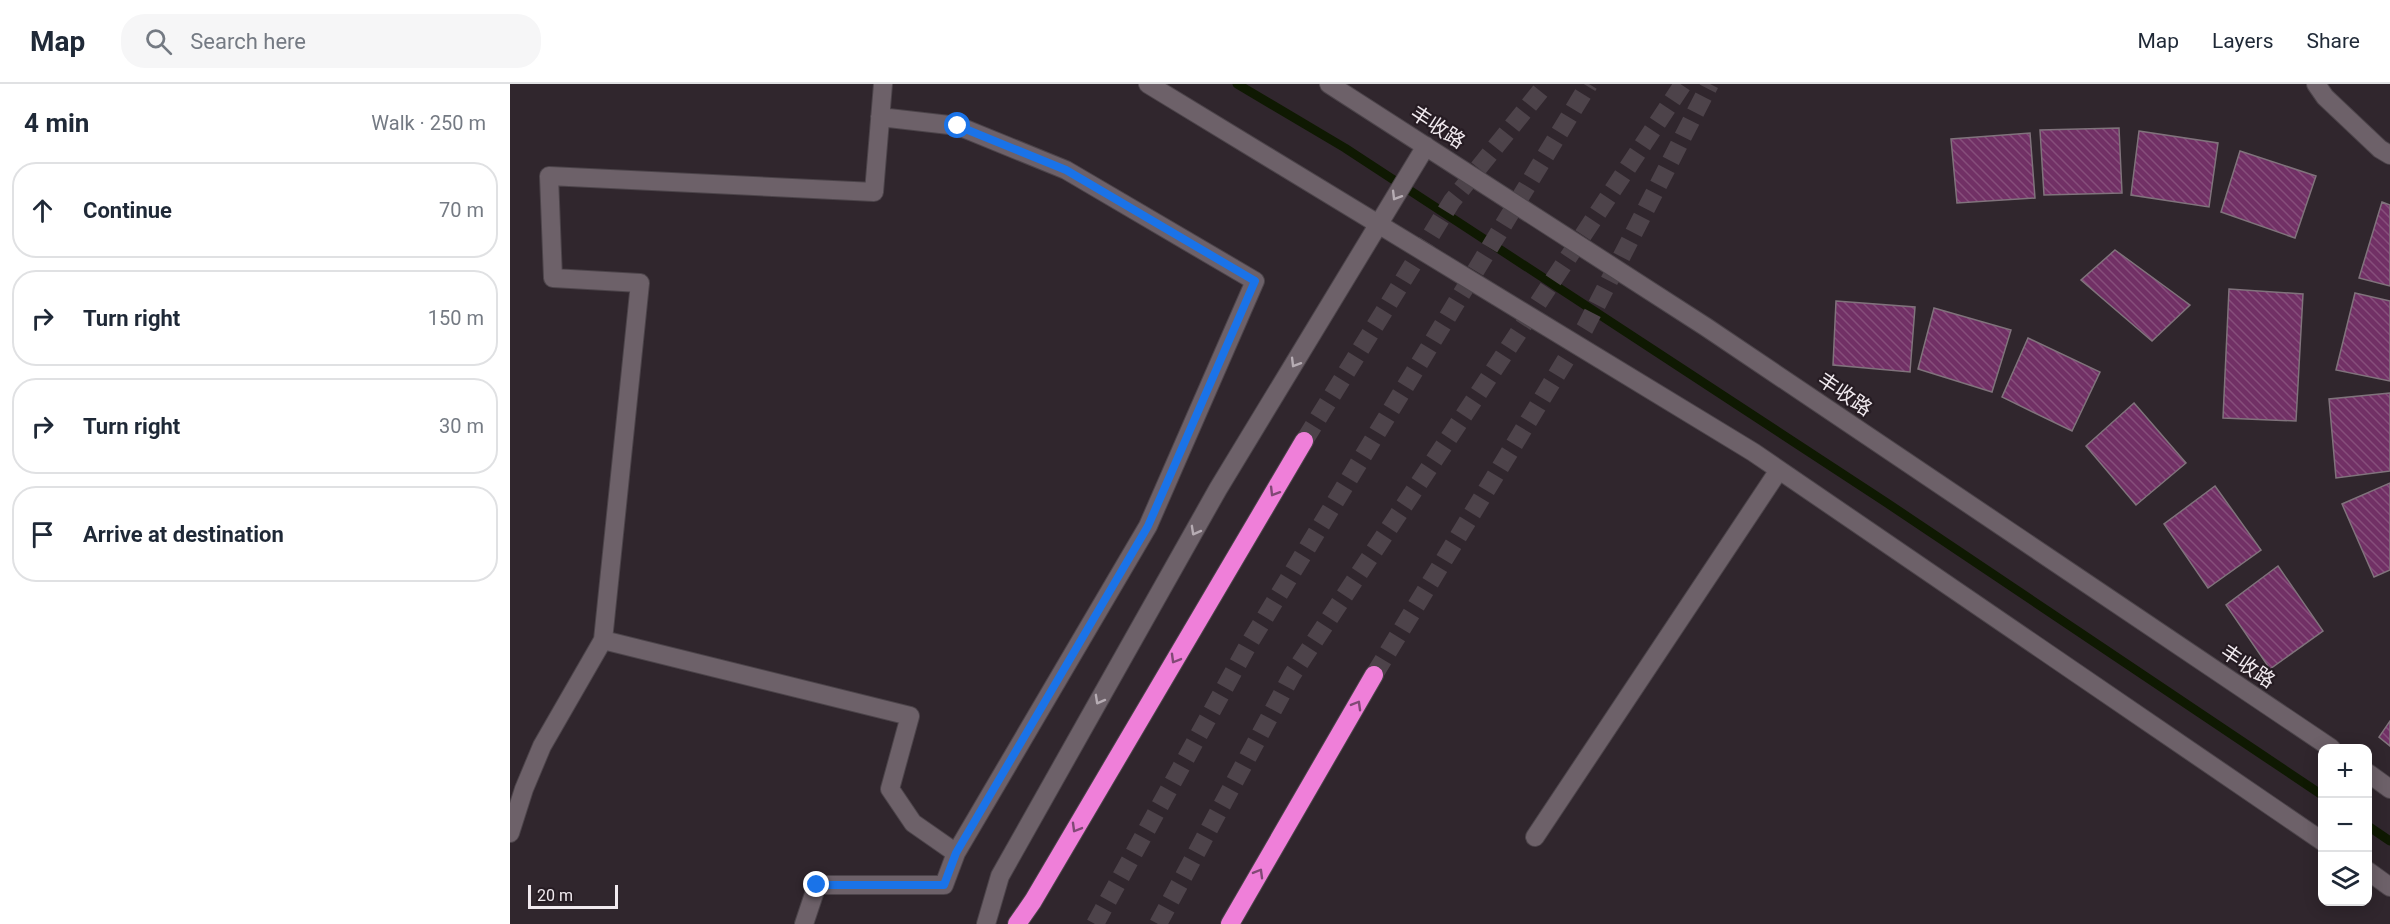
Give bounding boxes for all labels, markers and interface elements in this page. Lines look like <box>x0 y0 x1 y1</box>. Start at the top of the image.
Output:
search box <box>121 14 541 68</box>
text: Map <box>30 25 85 58</box>
icon: search <box>142 25 175 58</box>
text: Search here <box>190 29 306 54</box>
text: Map <box>2137 29 2179 53</box>
text: Layers <box>2212 29 2273 53</box>
text: Share <box>2306 29 2360 53</box>
street label: 丰收路 <box>1406 101 1470 153</box>
text: 4 min <box>24 108 89 138</box>
text: Walk · 250 m <box>371 111 486 135</box>
route start <box>944 112 970 138</box>
one-way arrow <box>1391 190 1403 200</box>
icon: ahead <box>26 194 59 227</box>
text: Continue <box>83 198 172 223</box>
text: 70 m <box>439 198 484 222</box>
icon: right <box>26 302 59 335</box>
text: Turn right <box>83 306 180 331</box>
text: 150 m <box>428 306 484 330</box>
one-way arrow <box>1290 357 1302 367</box>
street label: 丰收路 <box>1813 367 1877 421</box>
icon: right <box>26 410 59 443</box>
text: Turn right <box>83 414 180 439</box>
text: 30 m <box>439 414 484 438</box>
one-way arrow <box>1270 485 1282 496</box>
icon: arrive <box>26 518 59 551</box>
text: Arrive at destination <box>83 522 284 547</box>
one-way arrow <box>1191 524 1202 535</box>
street label: 丰收路 <box>2216 639 2280 693</box>
one-way arrow <box>1171 653 1182 664</box>
one-way arrow <box>1095 694 1106 705</box>
one-way arrow <box>1350 701 1361 711</box>
map controls <box>2318 744 2372 906</box>
button: + <box>2318 744 2372 798</box>
button: − <box>2318 798 2372 852</box>
one-way arrow <box>1072 821 1084 832</box>
button: layers <box>2318 852 2372 906</box>
one-way arrow <box>1252 869 1264 879</box>
route end <box>803 871 829 897</box>
scale bar <box>528 882 618 910</box>
text: 20 m <box>537 886 573 905</box>

